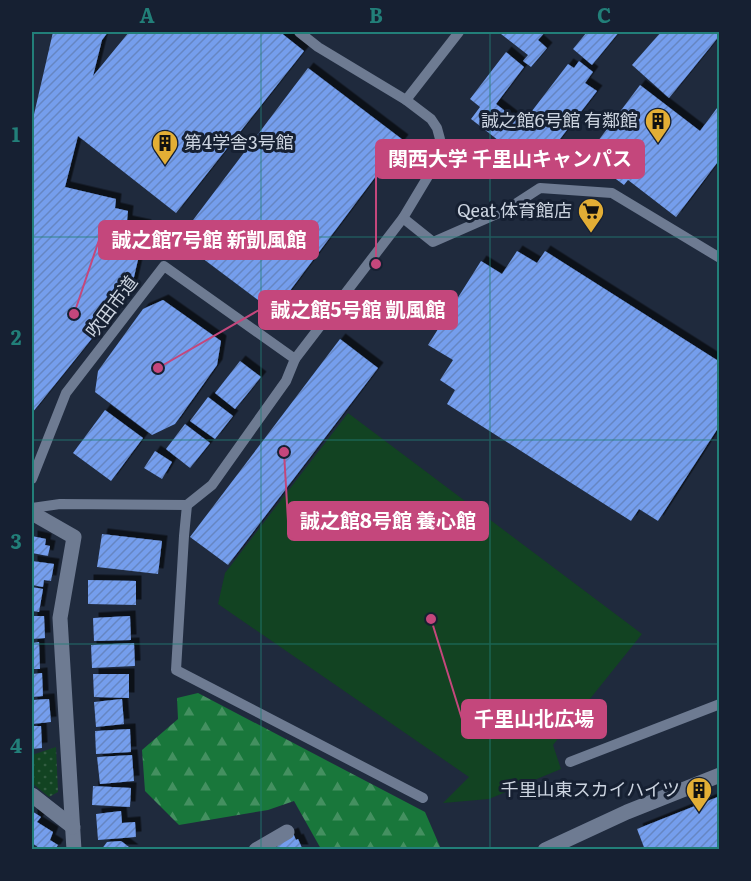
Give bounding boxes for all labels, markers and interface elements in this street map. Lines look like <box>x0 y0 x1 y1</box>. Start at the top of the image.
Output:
text: A <box>139 0 155 29</box>
text: B <box>369 0 383 29</box>
text: C <box>597 0 611 29</box>
place label: 誠之館6号館 有鄰館 <box>481 106 638 133</box>
building icon: 誠之館6号館 有鄰館 <box>643 106 673 144</box>
text: 1 <box>12 118 20 148</box>
building icon: 第4学舎3号館 <box>150 128 180 166</box>
place label: 第4学舎3号館 <box>184 128 294 155</box>
callout: 関西大学 千里山キャンパス <box>376 140 644 178</box>
text: 関西大学 千里山キャンパス <box>388 142 632 172</box>
place label: Qeat 体育館店 <box>457 196 572 223</box>
supermarket icon: Qeat 体育館店 <box>576 196 606 234</box>
callout: 誠之館7号館 新凱風館 <box>99 221 318 259</box>
text: 誠之館7号館 新凱風館 <box>112 223 306 253</box>
street label: 吹田市道 <box>78 269 143 343</box>
callout: 誠之館5号館 凱風館 <box>259 291 457 329</box>
text: 誠之館5号館 凱風館 <box>271 293 445 323</box>
text: 2 <box>11 321 22 351</box>
callout: 誠之館8号館 養心館 <box>288 502 488 540</box>
text: 誠之館8号館 養心館 <box>300 504 476 534</box>
text: 3 <box>10 525 22 555</box>
callout: 千里山北広場 <box>462 700 606 738</box>
text: 千里山北広場 <box>474 702 594 732</box>
text: 4 <box>10 729 22 759</box>
place label: 千里山東スカイハイツ <box>501 775 680 802</box>
building icon: 千里山東スカイハイツ <box>684 775 714 813</box>

